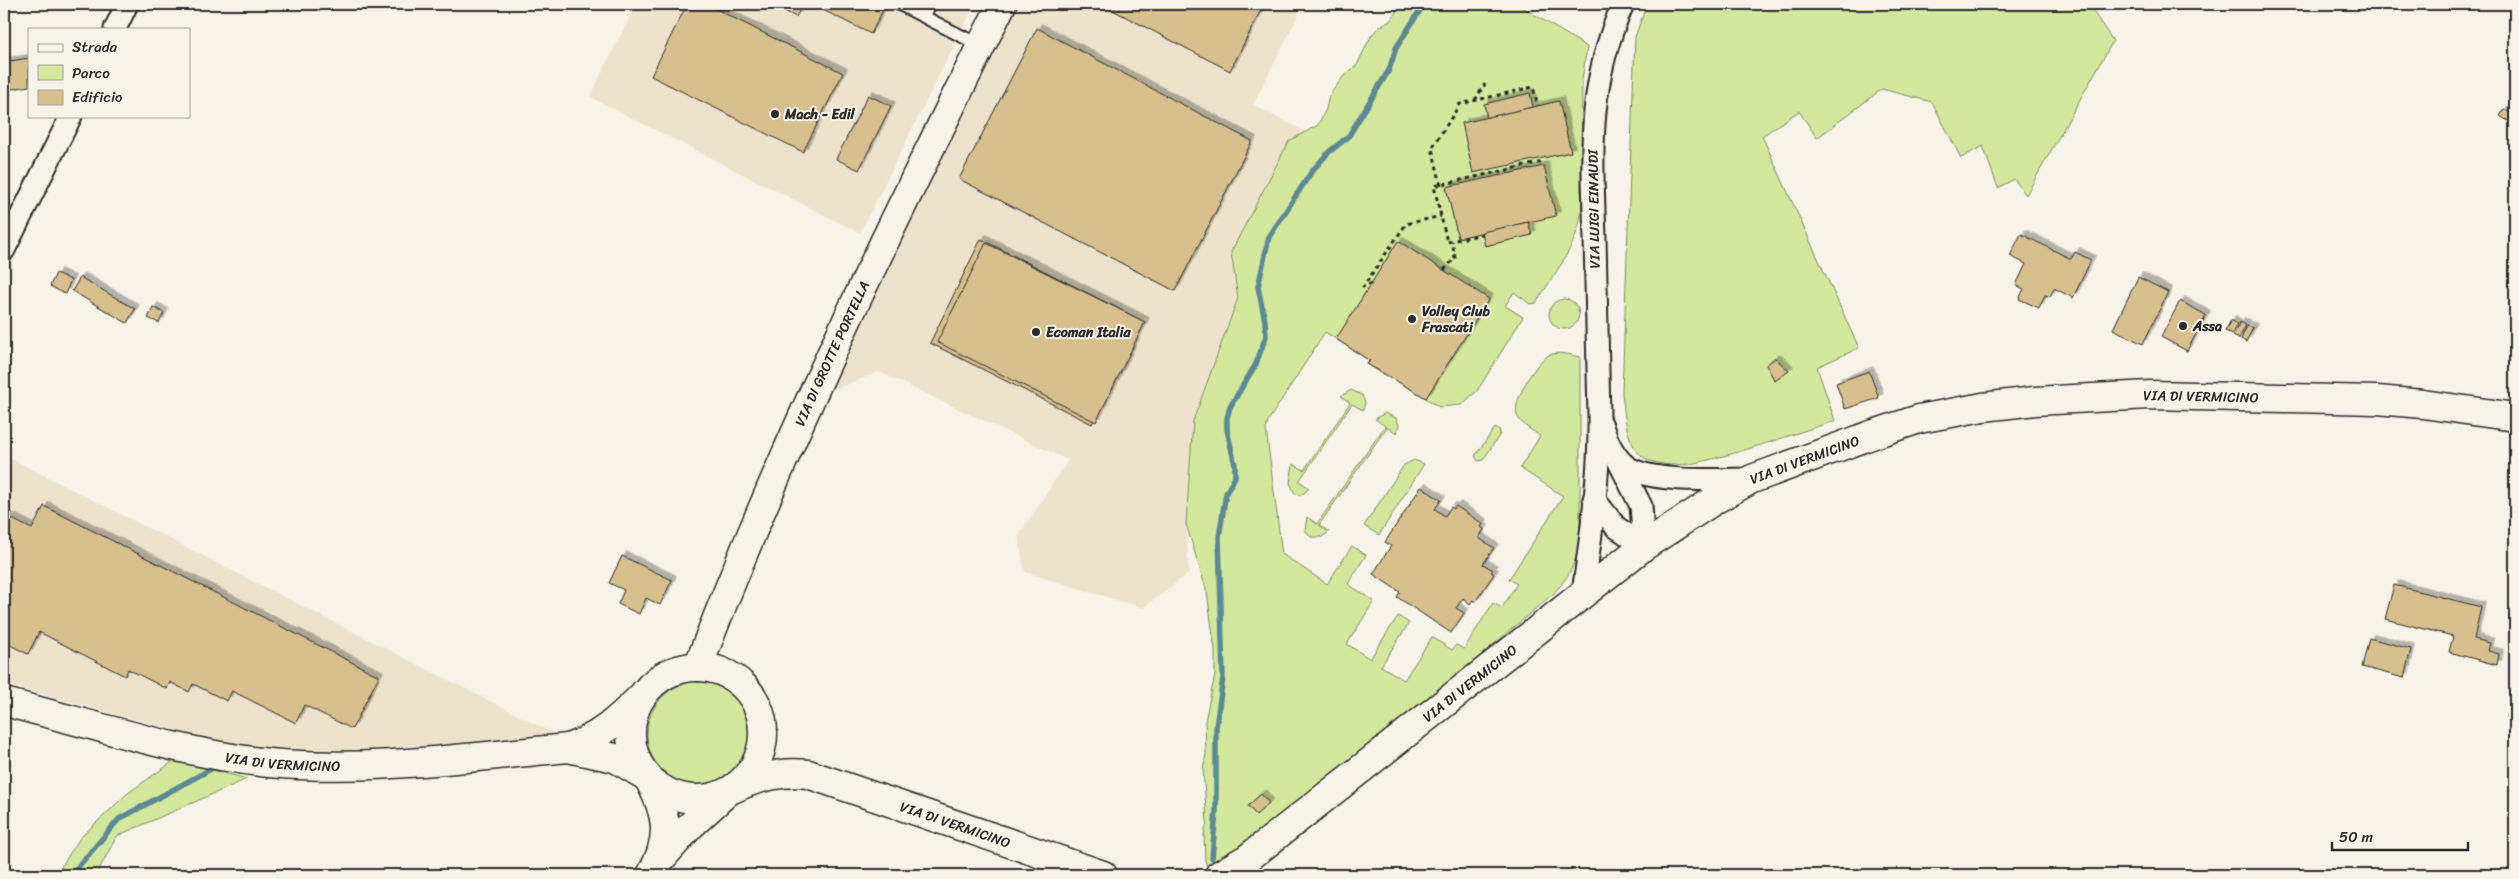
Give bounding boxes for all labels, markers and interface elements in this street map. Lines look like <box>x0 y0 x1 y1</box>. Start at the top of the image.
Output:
legend <box>28 28 190 118</box>
text: Strada <box>72 34 118 60</box>
text: Parco <box>72 60 110 86</box>
text: Edificio <box>72 84 123 110</box>
place label: Mach - Edil <box>784 102 856 127</box>
marker: Mach - Edil <box>769 108 781 120</box>
street label: VIA LUIGI EINAUDI <box>1580 148 1608 269</box>
street label: VIA DI GROTTE PORTELLA <box>787 276 876 430</box>
place label: Volley Club Frascati <box>1421 299 1490 340</box>
marker: Volley Club Frascati <box>1406 313 1418 325</box>
place label: Assa <box>2192 314 2222 339</box>
place label: Ecoman Italia <box>1046 320 1131 345</box>
marker: Assa <box>2177 320 2189 332</box>
marker: Ecoman Italia <box>1030 326 1042 338</box>
street label: VIA DI VERMICINO <box>2143 382 2259 410</box>
street label: VIA DI VERMICINO <box>1746 428 1863 491</box>
street label: VIA DI VERMICINO <box>1417 638 1523 729</box>
street label: VIA DI VERMICINO <box>224 745 340 778</box>
street label: VIA DI VERMICINO <box>897 794 1014 855</box>
scale bar <box>2332 819 2468 851</box>
text: 50 m <box>2339 824 2374 850</box>

